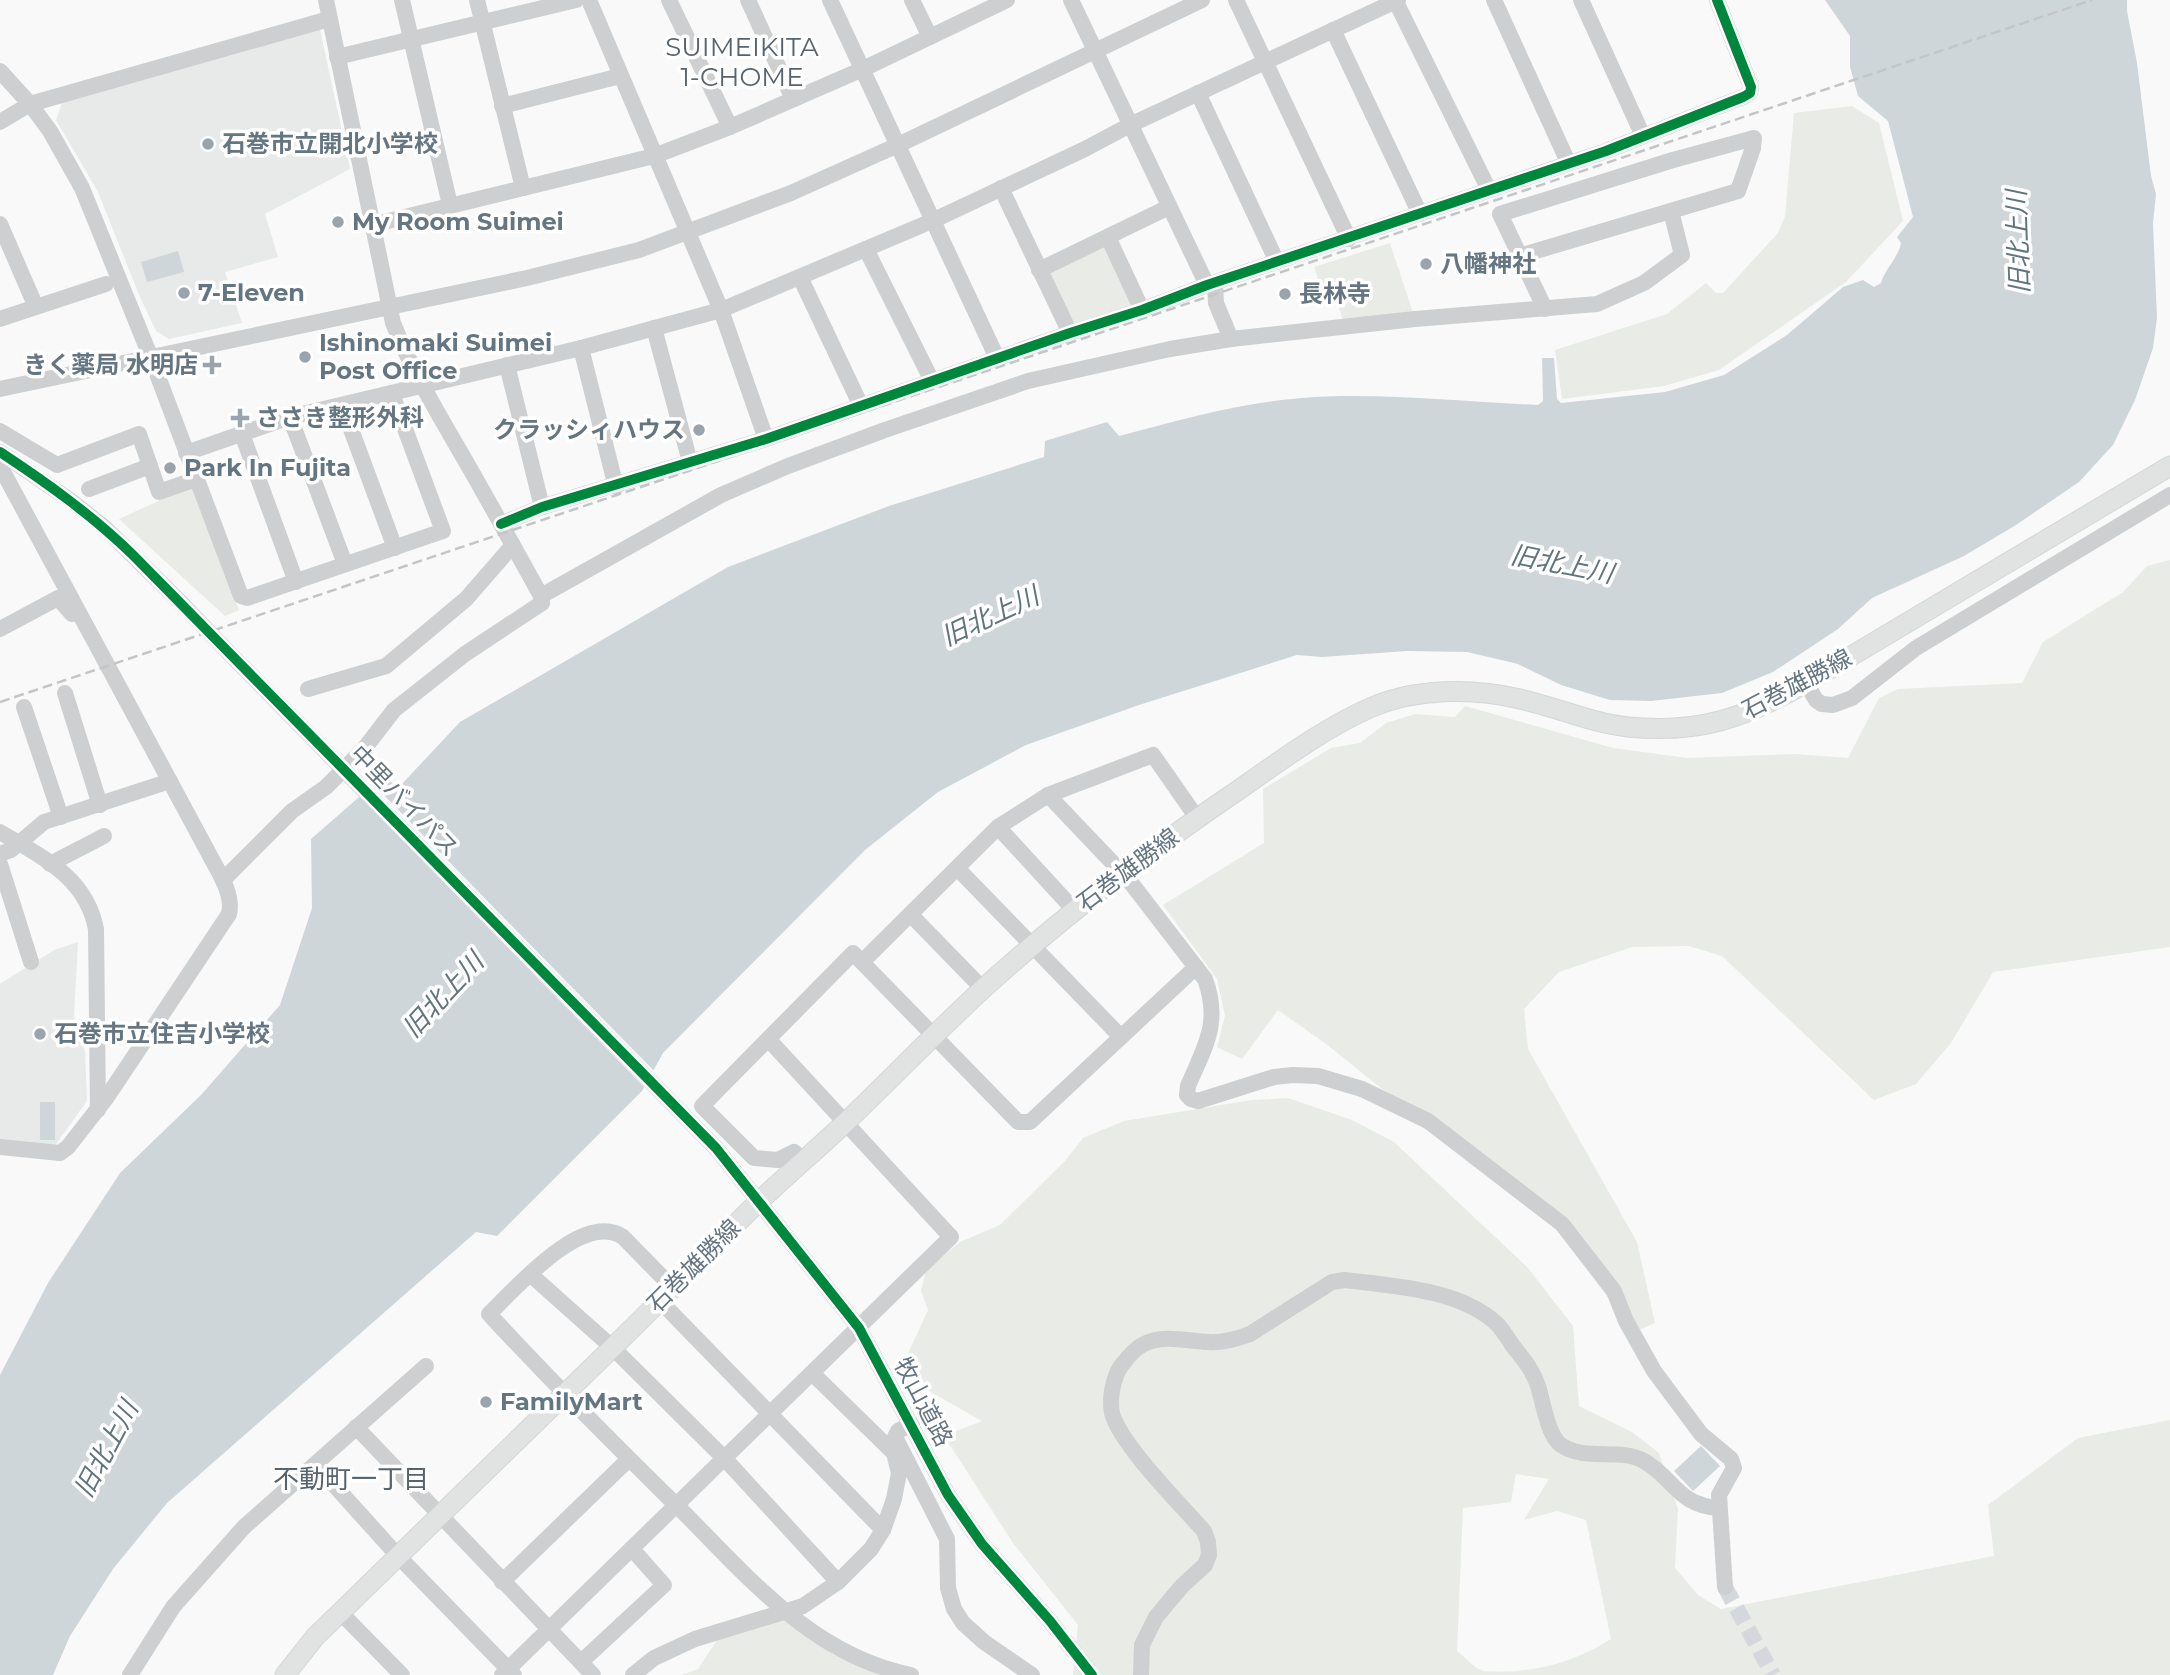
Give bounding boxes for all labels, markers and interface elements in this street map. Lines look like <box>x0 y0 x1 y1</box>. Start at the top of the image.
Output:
district label: SUIMEIKITA 1-CHOME <box>665 31 819 93</box>
place label: 石巻市立開北小学校 <box>222 129 438 158</box>
marker: 石巻市立開北小学校 <box>200 136 216 152</box>
water label: 旧北上川 <box>2000 186 2036 295</box>
place label: My Room Suimei <box>352 207 564 236</box>
marker: My Room Suimei <box>330 214 346 230</box>
place label: 八幡神社 <box>1440 249 1536 278</box>
marker: 八幡神社 <box>1418 256 1434 272</box>
place label: 7-Eleven <box>198 278 305 307</box>
place label: 長林寺 <box>1299 279 1371 308</box>
marker: 7-Eleven <box>176 285 192 301</box>
marker: 長林寺 <box>1277 286 1293 302</box>
place label: Ishinomaki Suimei Post Office <box>319 328 552 385</box>
marker: Ishinomaki Suimei Post Office <box>297 349 313 365</box>
place label: きく薬局 水明店 <box>23 350 198 379</box>
marker: きく薬局 水明店 <box>204 357 220 373</box>
place label: ささき整形外科 <box>256 403 424 432</box>
marker: ささき整形外科 <box>230 408 250 428</box>
place label: クラッシィハウス <box>493 415 685 444</box>
marker: クラッシィハウス <box>691 422 707 438</box>
place label: Park In Fujita <box>184 453 351 482</box>
marker: Park In Fujita <box>162 460 178 476</box>
water label: 旧北上川 <box>1508 538 1619 590</box>
water label: 旧北上川 <box>936 578 1047 652</box>
street label: 石巻雄勝線 <box>1737 643 1857 725</box>
street label: 中里バイパス <box>344 739 465 862</box>
street label: 石巻雄勝線 <box>1071 822 1184 917</box>
water label: 旧北上川 <box>396 944 492 1044</box>
place label: 石巻市立住吉小学校 <box>54 1019 270 1048</box>
marker: 石巻市立住吉小学校 <box>32 1026 48 1042</box>
street label: 石巻雄勝線 <box>641 1213 746 1318</box>
street label: 牧山道路 <box>888 1353 959 1451</box>
place label: FamilyMart <box>500 1387 643 1416</box>
water label: 旧北上川 <box>67 1393 146 1502</box>
marker: FamilyMart <box>478 1394 494 1410</box>
district label: 不動町一丁目 <box>273 1463 429 1495</box>

